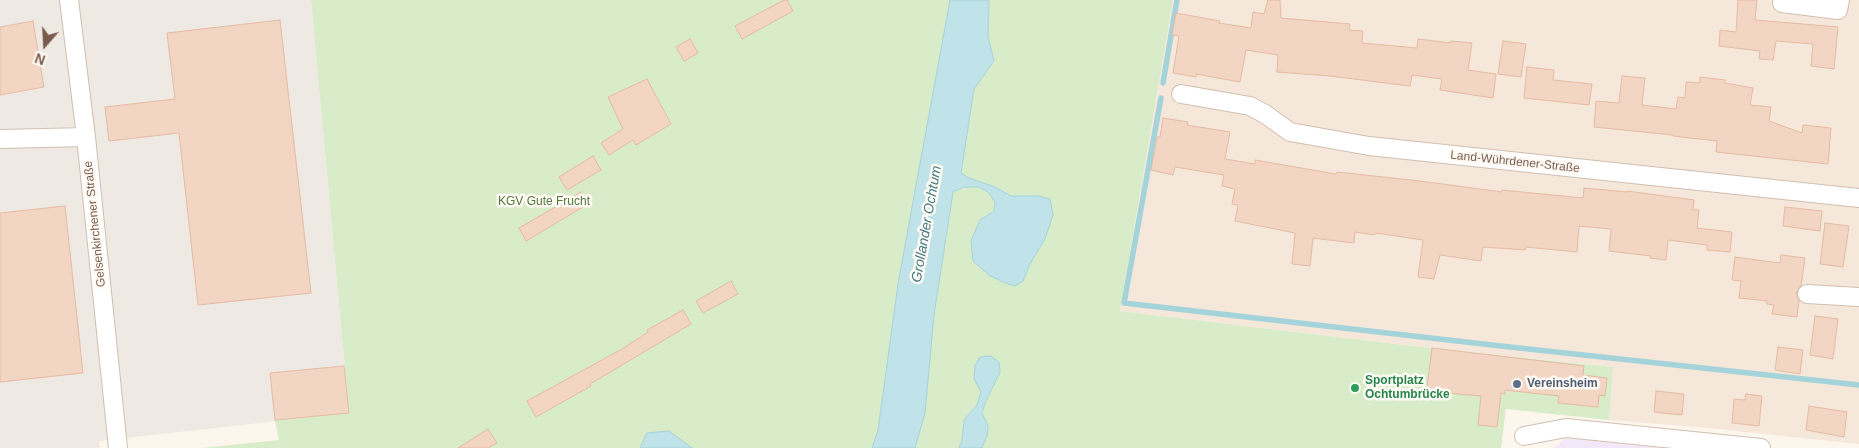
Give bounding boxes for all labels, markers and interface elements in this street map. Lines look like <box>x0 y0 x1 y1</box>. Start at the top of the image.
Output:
north arrow <box>20 20 70 70</box>
text: N <box>33 50 48 68</box>
street label: Land-Wührdener-Straße <box>1450 148 1580 176</box>
street label: Gelsenkirchener Straße <box>81 160 109 288</box>
water label: Grollander Ochtum <box>908 164 946 284</box>
park label: KGV Gute Frucht <box>498 195 590 209</box>
place label: Sportplatz Ochtumbrücke <box>1365 374 1450 402</box>
place label: Vereinsheim <box>1527 377 1598 391</box>
marker: Vereinsheim <box>1511 378 1523 390</box>
marker: Sportplatz Ochtumbrücke <box>1349 382 1361 394</box>

